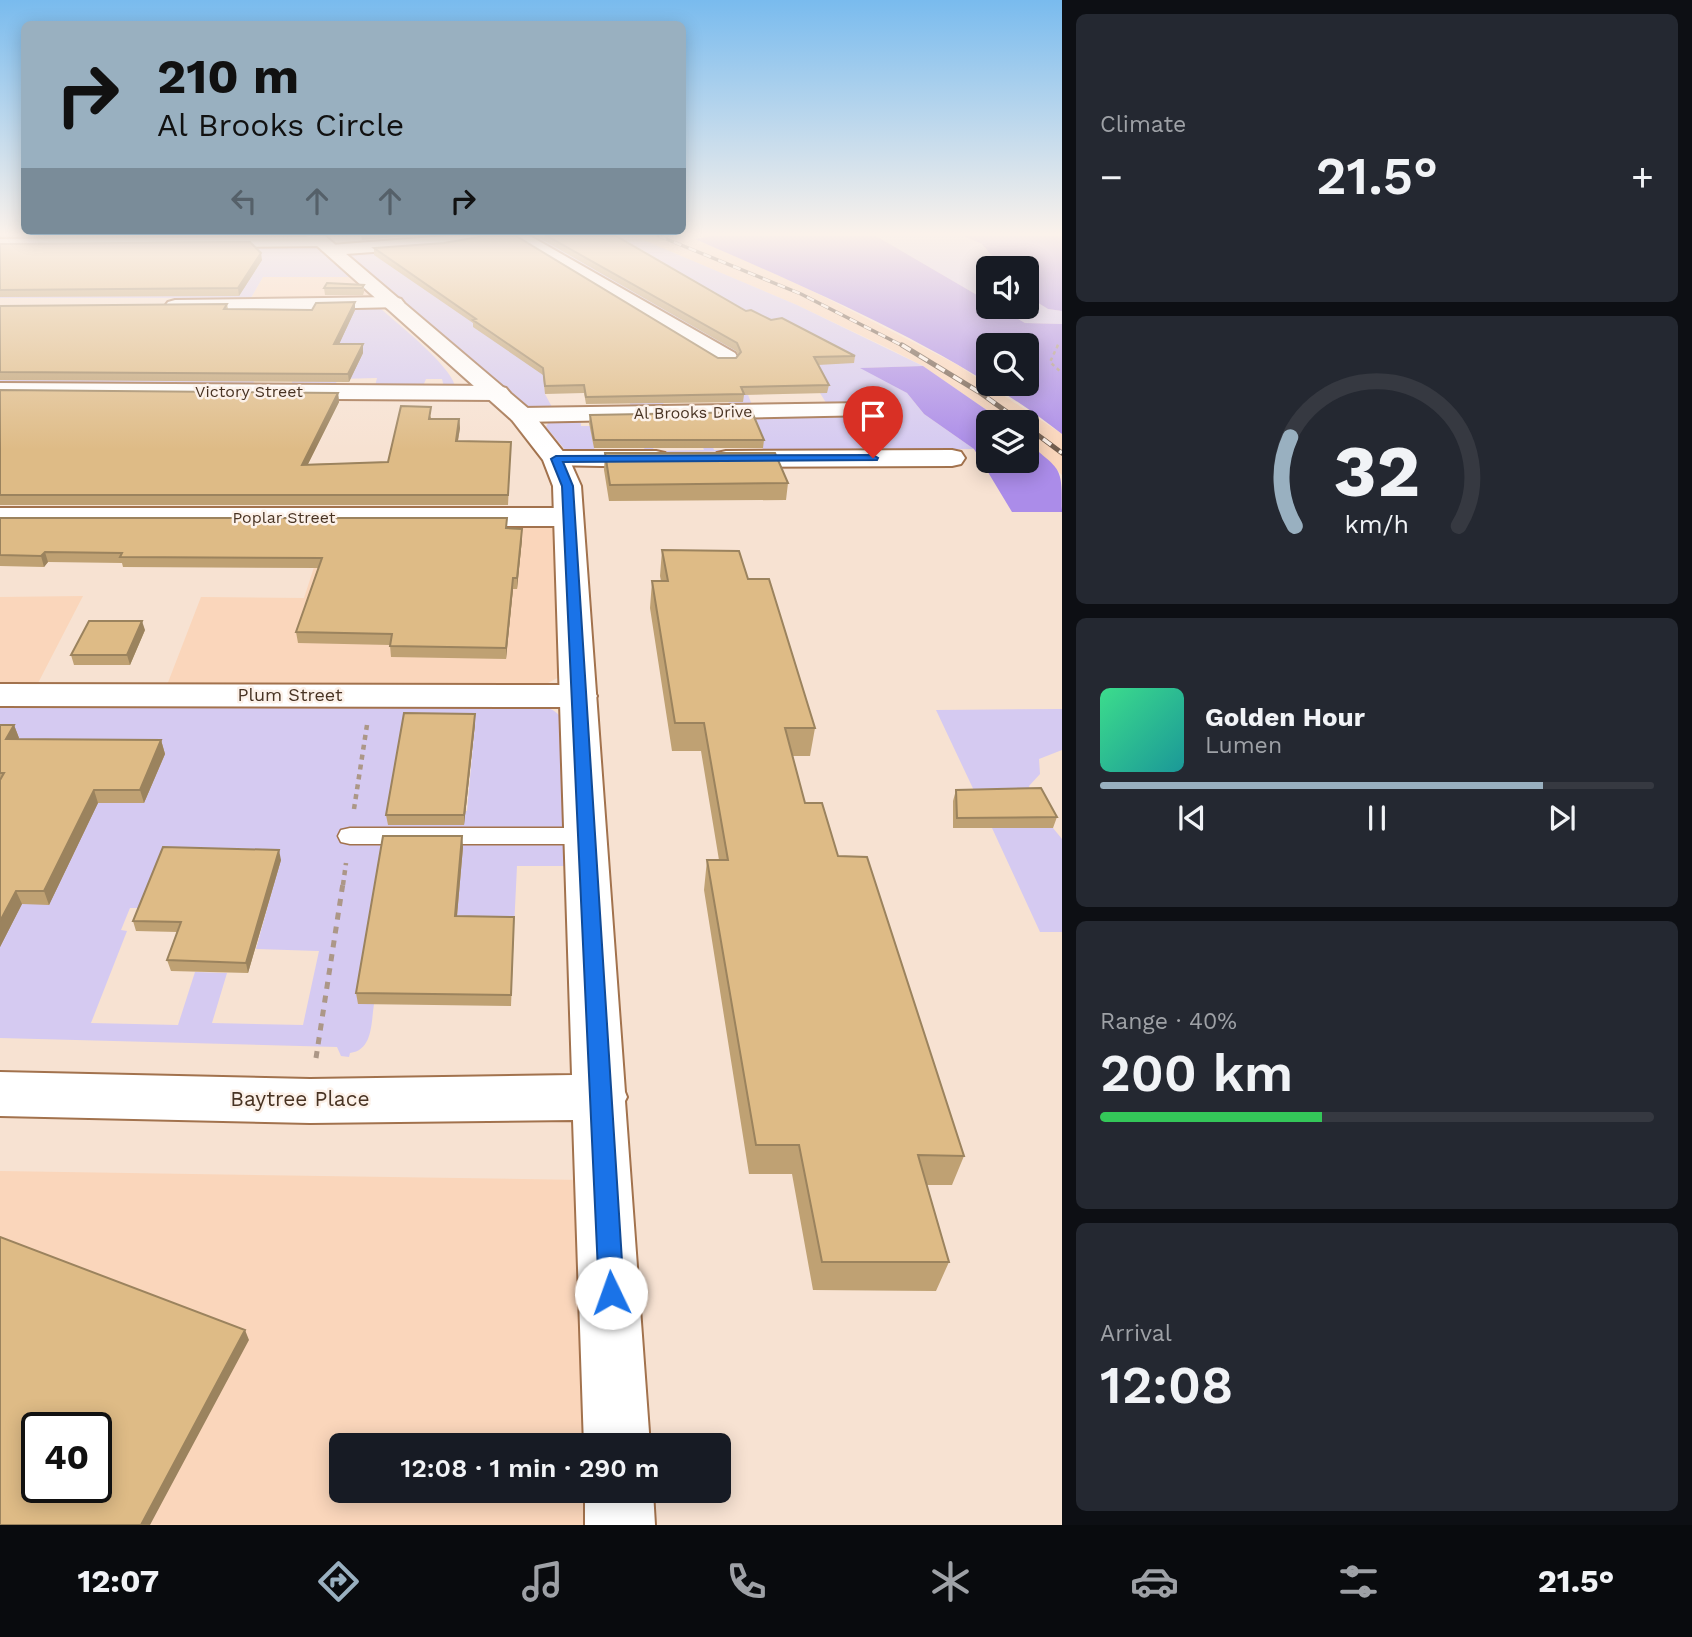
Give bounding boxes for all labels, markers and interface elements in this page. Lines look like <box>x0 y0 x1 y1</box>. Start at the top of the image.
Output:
text: 210 m <box>157 47 299 105</box>
icon: right <box>42 49 133 140</box>
text: Al Brooks Circle <box>157 106 404 144</box>
text: Climate <box>1100 111 1186 138</box>
text: 21.5° <box>1316 146 1438 207</box>
text: − <box>1100 155 1123 199</box>
text: + <box>1631 155 1654 199</box>
icon: left <box>225 182 263 220</box>
icon: ahead <box>298 182 336 220</box>
icon: ahead <box>371 182 409 220</box>
icon: right <box>444 182 482 220</box>
map controls <box>976 256 1039 473</box>
button: sound <box>976 256 1039 319</box>
button: search <box>976 333 1039 396</box>
street label: Victory Street <box>195 382 303 401</box>
pin <box>843 386 903 458</box>
icon: arrive <box>854 397 892 435</box>
street label: Al Brooks Drive <box>633 402 753 423</box>
button: layers <box>976 410 1039 473</box>
text: 32 <box>1334 429 1420 515</box>
street label: Poplar Street <box>233 508 336 527</box>
text: km/h <box>1345 510 1409 539</box>
street label: Plum Street <box>237 684 343 705</box>
text: Golden Hour <box>1205 702 1365 732</box>
text: Lumen <box>1205 732 1282 759</box>
icon: previous <box>1173 799 1211 837</box>
icon: pause <box>1358 799 1396 837</box>
icon: next <box>1543 799 1581 837</box>
text: Range · 40% <box>1100 1008 1237 1035</box>
text: 200 km <box>1100 1043 1293 1104</box>
street label: Baytree Place <box>230 1086 370 1111</box>
position arrow <box>574 1256 648 1330</box>
text: Arrival <box>1100 1320 1172 1347</box>
text: 12:08 <box>1100 1355 1233 1416</box>
speed limit sign: 40 <box>21 1412 112 1503</box>
text: 12:08 · 1 min · 290 m <box>401 1453 659 1483</box>
icon: directions <box>314 1557 363 1606</box>
icon: music <box>518 1557 567 1606</box>
icon: phone <box>722 1557 771 1606</box>
icon: climate <box>926 1557 975 1606</box>
icon: car <box>1130 1557 1179 1606</box>
icon: filters <box>1334 1557 1383 1606</box>
text: 12:07 <box>77 1562 159 1600</box>
text: 21.5° <box>1538 1562 1614 1600</box>

